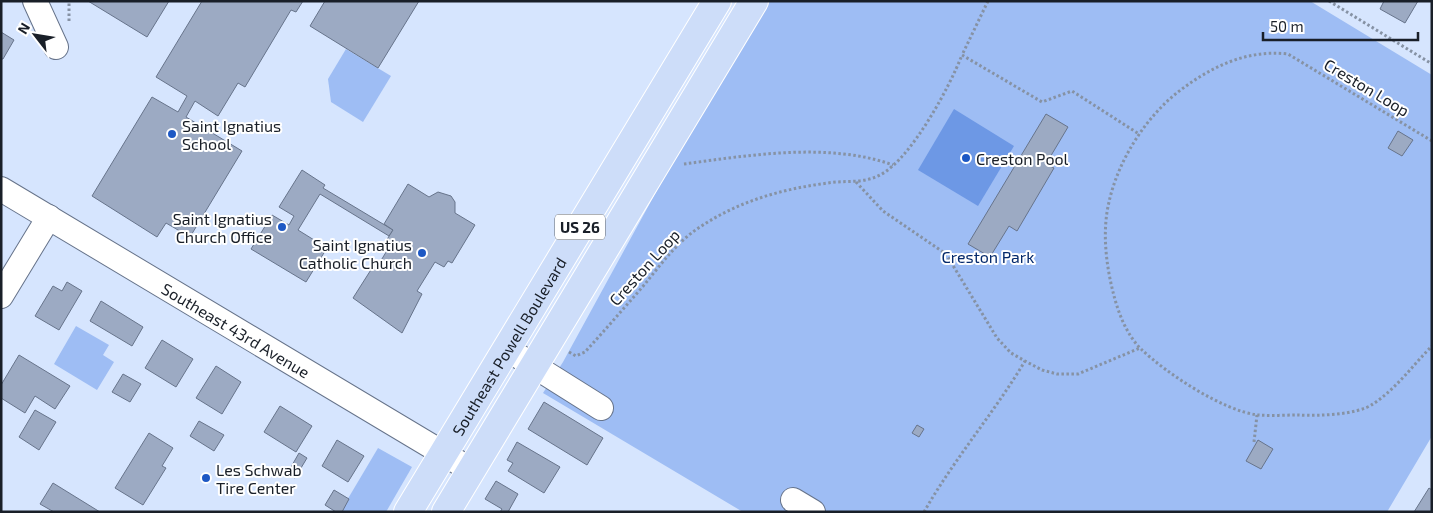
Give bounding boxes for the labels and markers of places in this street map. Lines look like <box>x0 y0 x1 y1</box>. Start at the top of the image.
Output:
place label: Saint Ignatius School <box>182 116 281 153</box>
marker: Saint Ignatius School <box>166 128 178 140</box>
place label: Creston Pool <box>976 149 1069 168</box>
marker: Creston Pool <box>960 152 972 164</box>
place label: Saint Ignatius Church Office <box>173 209 272 246</box>
marker: Saint Ignatius Church Office <box>276 221 288 233</box>
place label: Saint Ignatius Catholic Church <box>299 235 412 272</box>
marker: Saint Ignatius Catholic Church <box>416 247 428 259</box>
place label: Les Schwab Tire Center <box>216 460 302 497</box>
marker: Les Schwab Tire Center <box>200 472 212 484</box>

